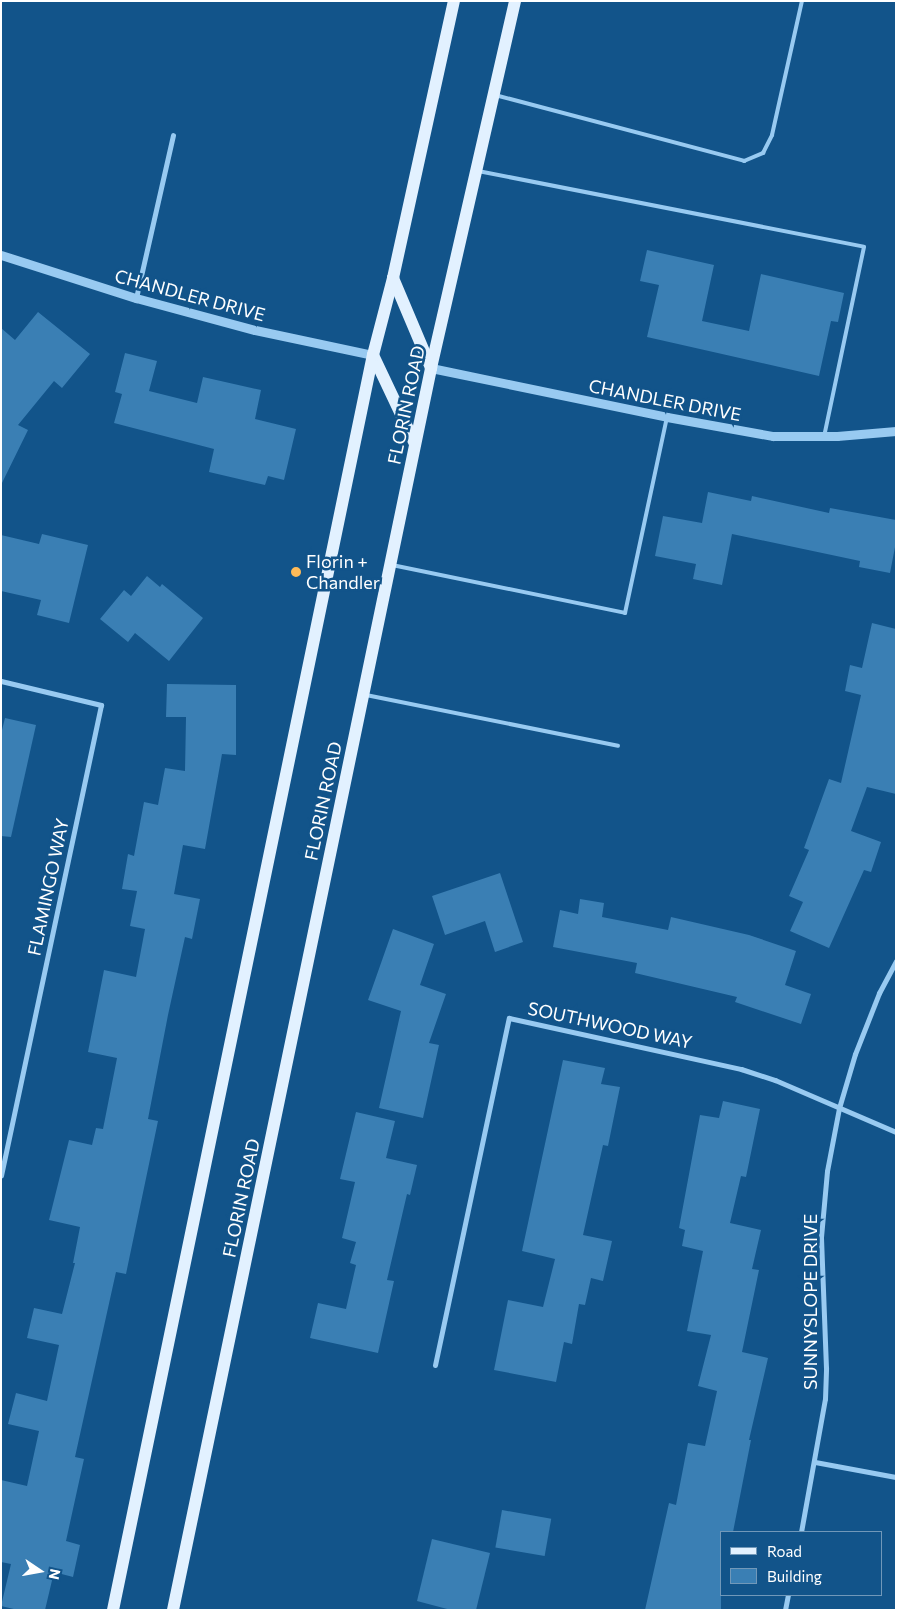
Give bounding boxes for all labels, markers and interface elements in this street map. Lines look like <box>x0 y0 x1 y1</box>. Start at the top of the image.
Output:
street label: CHANDLER DRIVE <box>112 265 268 325</box>
street label: FLORIN ROAD <box>383 344 429 466</box>
street label: CHANDLER DRIVE <box>587 375 743 425</box>
place label: Florin + Chandler <box>306 551 380 594</box>
marker: Florin + Chandler <box>290 566 302 578</box>
street label: FLORIN ROAD <box>300 740 346 862</box>
street label: FLAMINGO WAY <box>23 816 73 958</box>
street label: SOUTHWOOD WAY <box>526 997 694 1053</box>
street label: FLORIN ROAD <box>218 1137 264 1259</box>
street label: SUNNYSLOPE DRIVE <box>799 1214 821 1390</box>
legend <box>720 1531 882 1596</box>
text: Road <box>767 1542 802 1560</box>
north arrow <box>15 1546 65 1596</box>
text: N <box>46 1567 65 1581</box>
text: Building <box>767 1567 822 1585</box>

